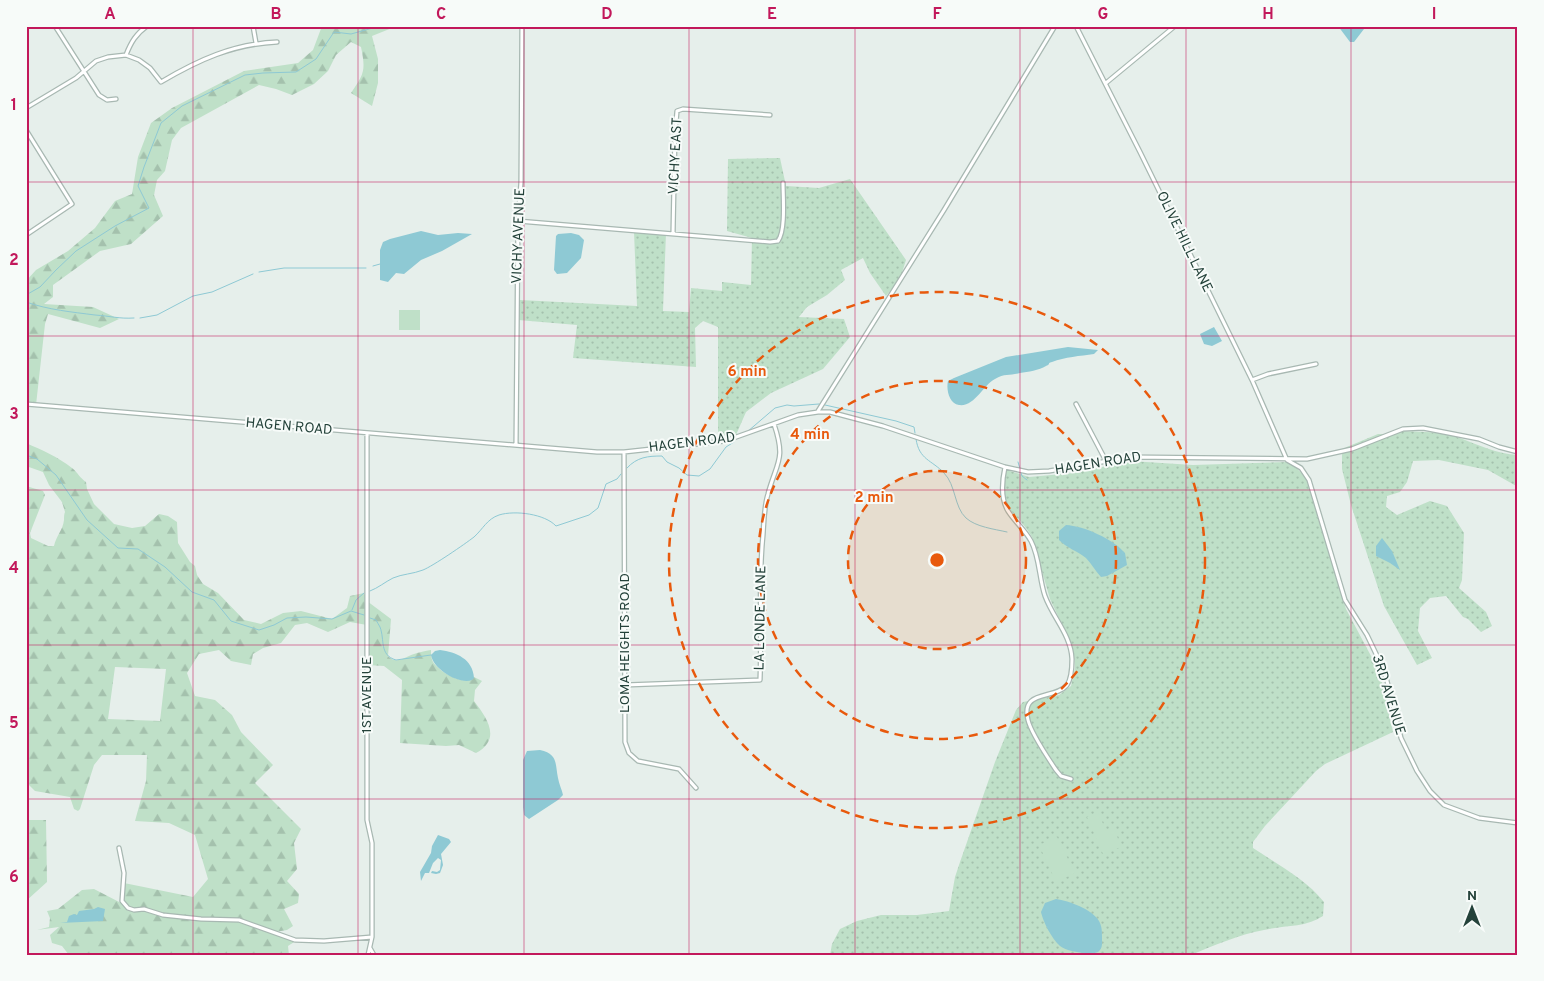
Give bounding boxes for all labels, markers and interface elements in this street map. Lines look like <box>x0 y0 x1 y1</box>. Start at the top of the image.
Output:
text: A <box>104 5 116 25</box>
text: B <box>270 5 282 25</box>
text: C <box>436 5 446 25</box>
text: D <box>601 5 613 25</box>
text: E <box>767 5 777 25</box>
text: F <box>932 5 942 25</box>
text: G <box>1098 5 1108 25</box>
text: H <box>1262 5 1274 25</box>
text: I <box>1432 5 1436 25</box>
text: 1 <box>11 96 17 116</box>
street label: VICHY EAST <box>665 117 687 195</box>
street label: VICHY AVENUE <box>509 188 529 284</box>
street label: OLIVE HILL LANE <box>1152 189 1216 295</box>
text: 2 <box>9 251 19 271</box>
text: 6 min <box>727 363 767 382</box>
text: 3 <box>9 405 19 425</box>
street label: HAGEN ROAD <box>245 415 333 439</box>
text: 4 min <box>790 426 830 445</box>
street label: HAGEN ROAD <box>648 429 736 457</box>
street label: HAGEN ROAD <box>1054 449 1142 479</box>
text: 2 min <box>854 489 894 508</box>
centre of rings <box>928 551 946 569</box>
text: 4 <box>9 559 19 579</box>
street label: LA LONDE LANE <box>752 565 770 671</box>
street label: LOMA HEIGHTS ROAD <box>617 573 634 713</box>
street label: 3RD AVENUE <box>1368 653 1408 737</box>
street label: 1ST AVENUE <box>359 657 376 734</box>
text: 5 <box>9 714 19 734</box>
text: 6 <box>9 868 19 888</box>
north arrow <box>1446 884 1496 934</box>
text: N <box>1467 888 1477 905</box>

